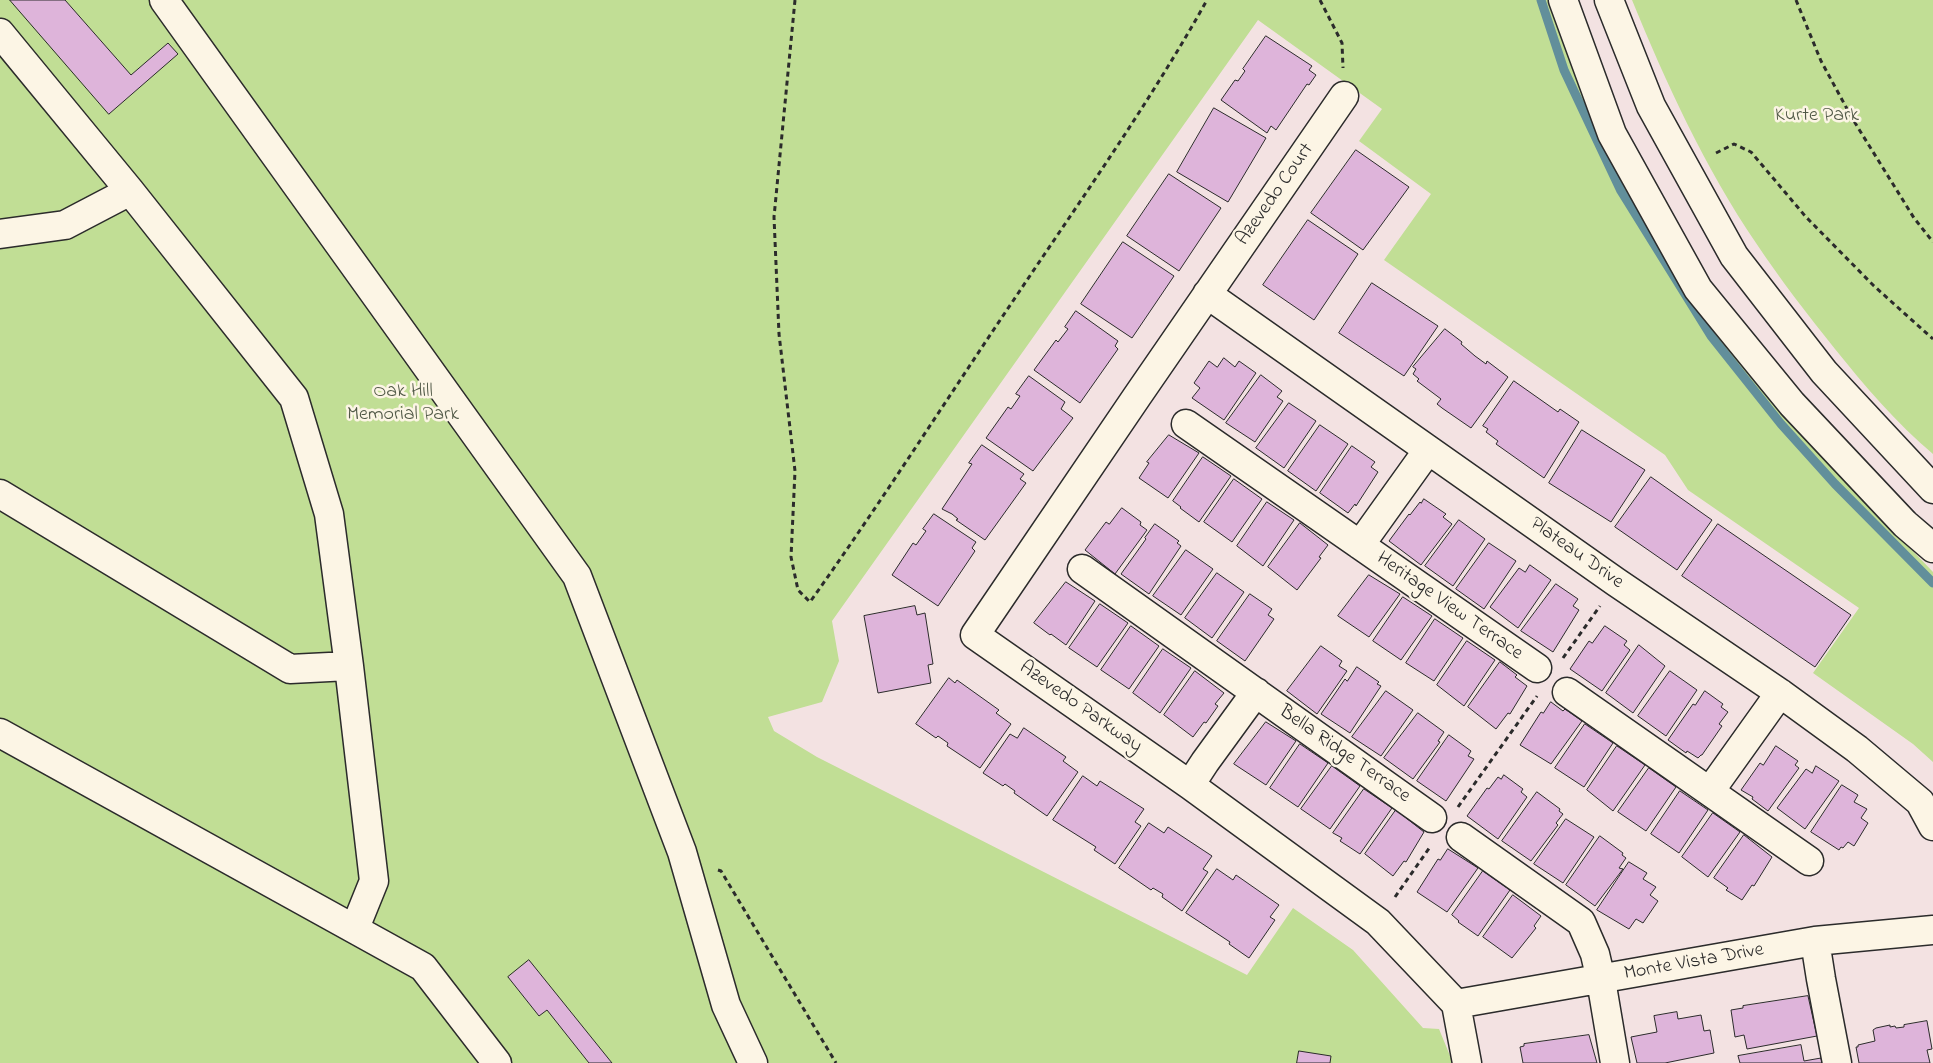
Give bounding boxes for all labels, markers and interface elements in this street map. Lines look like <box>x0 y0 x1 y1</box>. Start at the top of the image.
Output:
park label: Kurte Park <box>1775 105 1859 129</box>
street label: Azevedo Court <box>1232 139 1320 251</box>
park label: Oak Hill Memorial Park <box>347 381 459 428</box>
street label: Plateau Drive <box>1524 513 1628 595</box>
street label: Heritage View Terrace <box>1371 547 1527 667</box>
street label: Azevedo Parkway <box>1014 657 1146 759</box>
street label: Bella Ridge Terrace <box>1274 701 1414 809</box>
street label: Monte Vista Drive <box>1622 939 1766 987</box>

